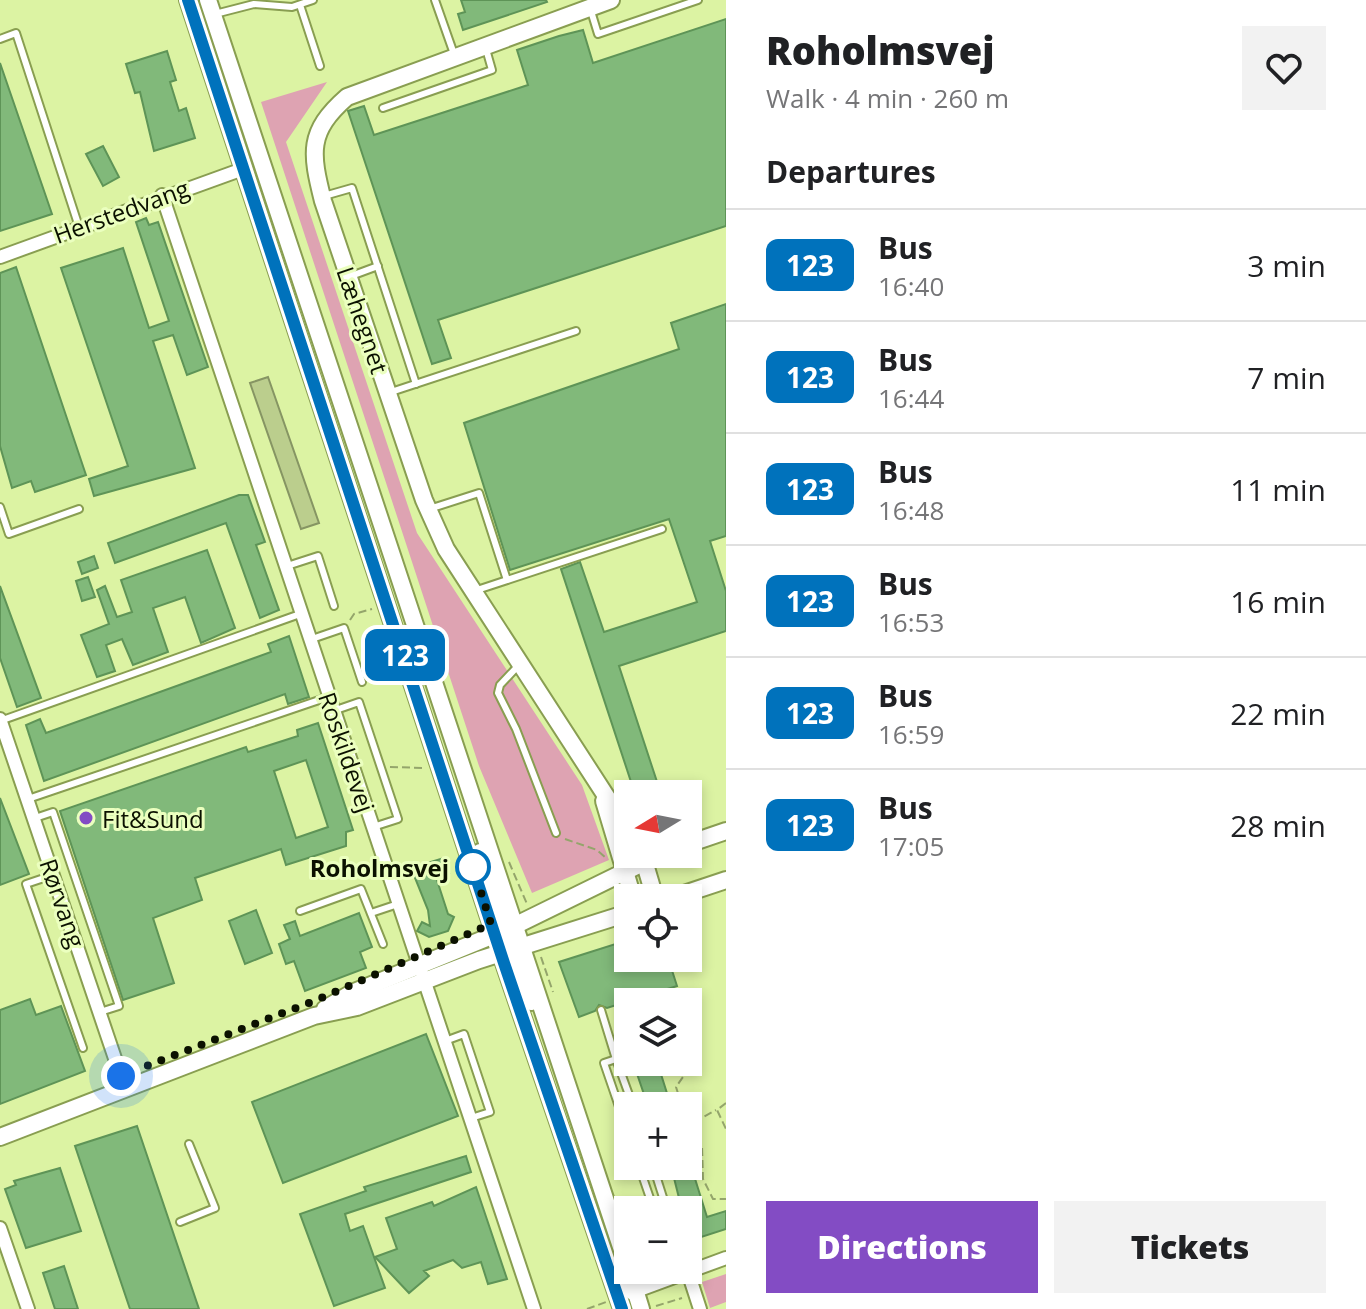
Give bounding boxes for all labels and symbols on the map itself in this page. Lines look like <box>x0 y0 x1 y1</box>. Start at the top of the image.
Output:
street label: Herstedvang <box>49 171 193 251</box>
street label: Læhegnet <box>329 262 397 378</box>
line badge: 123 <box>359 629 451 681</box>
street label: Roskildevej <box>311 687 383 817</box>
north arrow <box>614 780 702 868</box>
place label: Fit&Sund <box>102 802 204 835</box>
marker: Fit&Sund <box>77 809 95 827</box>
marker: Roholmsvej <box>456 850 490 884</box>
place label: Roholmsvej <box>310 851 449 884</box>
street label: Rørvang <box>32 854 94 952</box>
your location <box>101 1056 141 1096</box>

